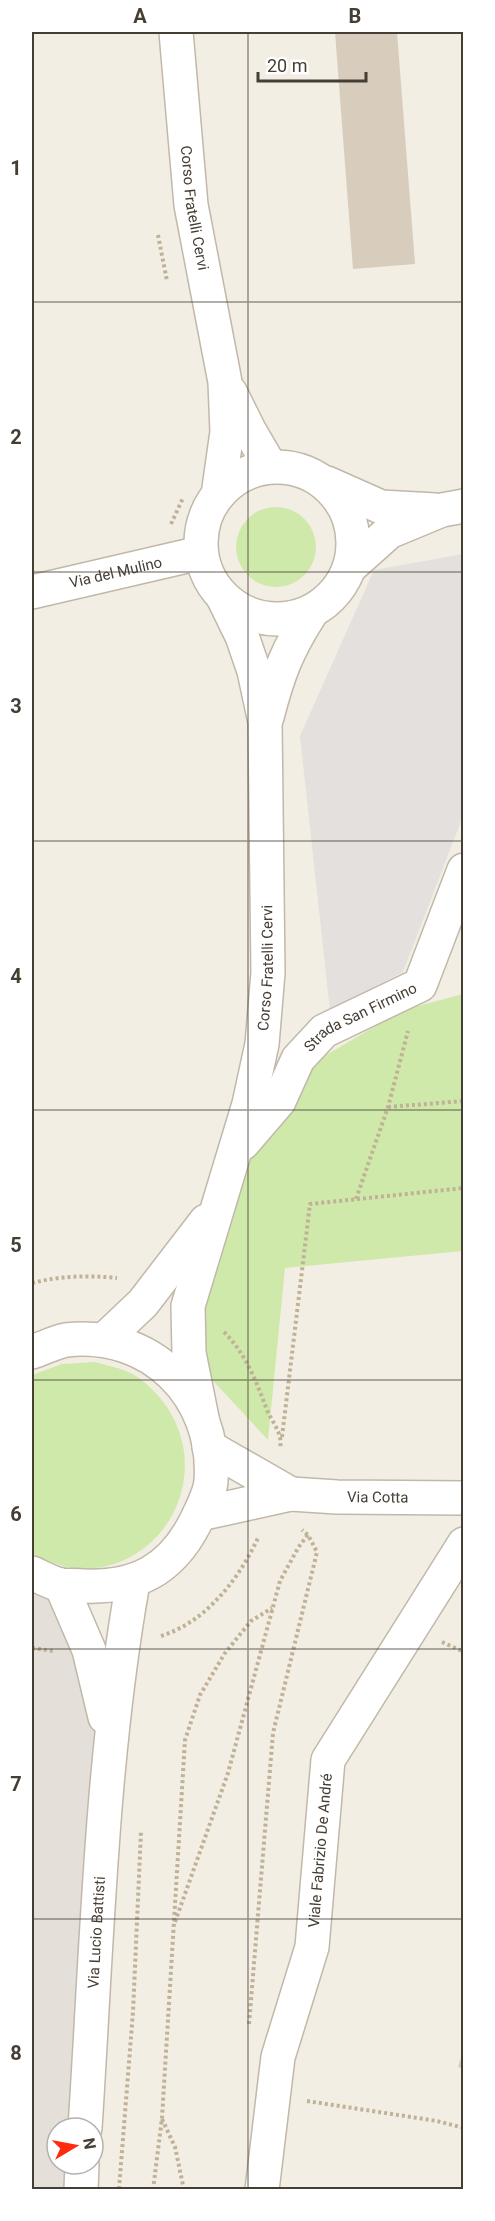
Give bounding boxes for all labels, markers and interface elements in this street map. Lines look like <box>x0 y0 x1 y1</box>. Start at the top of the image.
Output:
text: A <box>133 4 147 28</box>
text: B <box>349 4 361 28</box>
scale bar <box>258 45 366 83</box>
text: 20 m <box>267 55 307 76</box>
street label: Corso Fratelli Cervi <box>177 145 212 272</box>
text: 1 <box>10 156 22 180</box>
text: 2 <box>10 425 22 449</box>
street label: Via del Mulino <box>68 553 164 592</box>
text: 3 <box>10 694 22 718</box>
street label: Corso Fratelli Cervi <box>254 905 277 1032</box>
text: 4 <box>10 964 22 988</box>
street label: Strada San Firmino <box>300 979 420 1056</box>
text: 5 <box>10 1233 22 1257</box>
street label: Via Cotta <box>347 1488 409 1507</box>
text: 6 <box>10 1502 22 1526</box>
text: 7 <box>10 1772 22 1796</box>
street label: Viale Fabrizio De André <box>305 1773 336 1928</box>
street label: Via Lucio Battisti <box>84 1876 109 1989</box>
text: 8 <box>10 2041 22 2065</box>
north arrow <box>45 2116 105 2176</box>
text: N <box>79 2136 100 2151</box>

